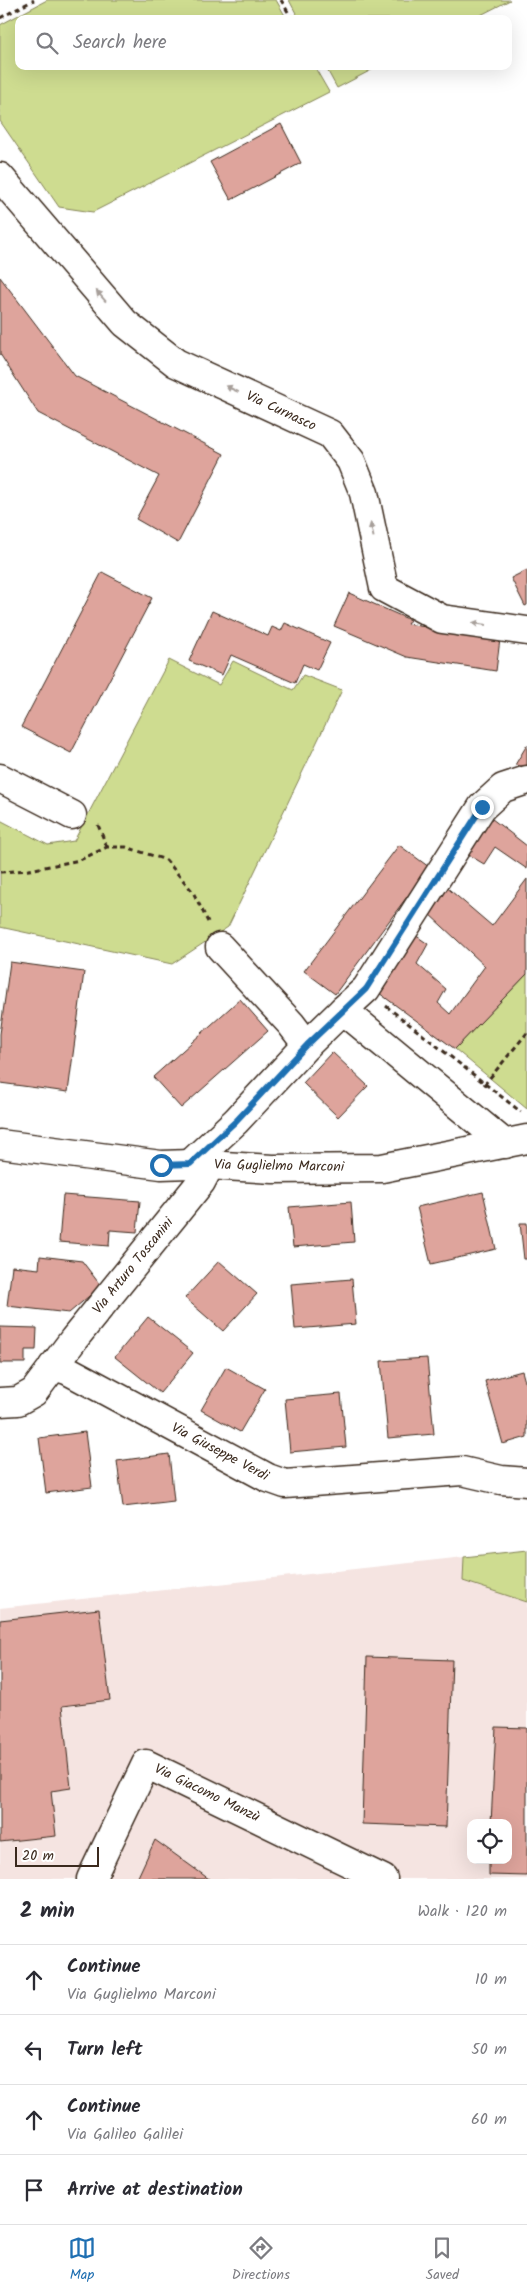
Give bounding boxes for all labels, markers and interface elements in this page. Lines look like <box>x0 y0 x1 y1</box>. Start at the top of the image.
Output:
search box <box>15 15 512 70</box>
text: Search here <box>73 28 167 58</box>
icon: search <box>33 29 61 57</box>
one-way arrow <box>95 290 107 302</box>
one-way arrow <box>224 384 239 393</box>
street label: Via Curnasco <box>242 385 320 437</box>
one-way arrow <box>368 522 376 538</box>
one-way arrow <box>470 620 486 628</box>
route end <box>471 796 494 819</box>
route start <box>150 1154 173 1177</box>
street label: Via Guglielmo Marconi <box>214 1154 345 1178</box>
street label: Via Arturo Toscanini <box>87 1212 179 1319</box>
street label: Via Giuseppe Verdi <box>167 1417 273 1487</box>
street label: Via Giacomo Manzù <box>150 1758 264 1828</box>
map controls <box>467 1819 512 1864</box>
button: locate <box>467 1819 512 1864</box>
scale bar <box>15 1844 99 1867</box>
text: 20 m <box>22 1845 54 1867</box>
text: 2 min <box>20 1895 75 1928</box>
text: Walk · 120 m <box>417 1899 507 1924</box>
text: Continue <box>67 1952 140 1982</box>
icon: ahead <box>20 1966 48 1994</box>
text: 10 m <box>475 1967 507 1992</box>
text: Via Guglielmo Marconi <box>67 1982 216 2007</box>
text: Turn left <box>67 2035 142 2065</box>
icon: left <box>20 2036 48 2064</box>
text: 50 m <box>471 2037 507 2062</box>
text: Continue <box>67 2092 140 2122</box>
icon: ahead <box>20 2106 48 2134</box>
text: 60 m <box>471 2107 507 2132</box>
text: Via Galileo Galilei <box>67 2122 183 2147</box>
text: Arrive at destination <box>67 2175 243 2205</box>
icon: arrive <box>20 2176 48 2204</box>
tab: Map <box>68 2234 96 2286</box>
tab: Directions <box>232 2234 290 2286</box>
tab: Saved <box>426 2234 459 2286</box>

